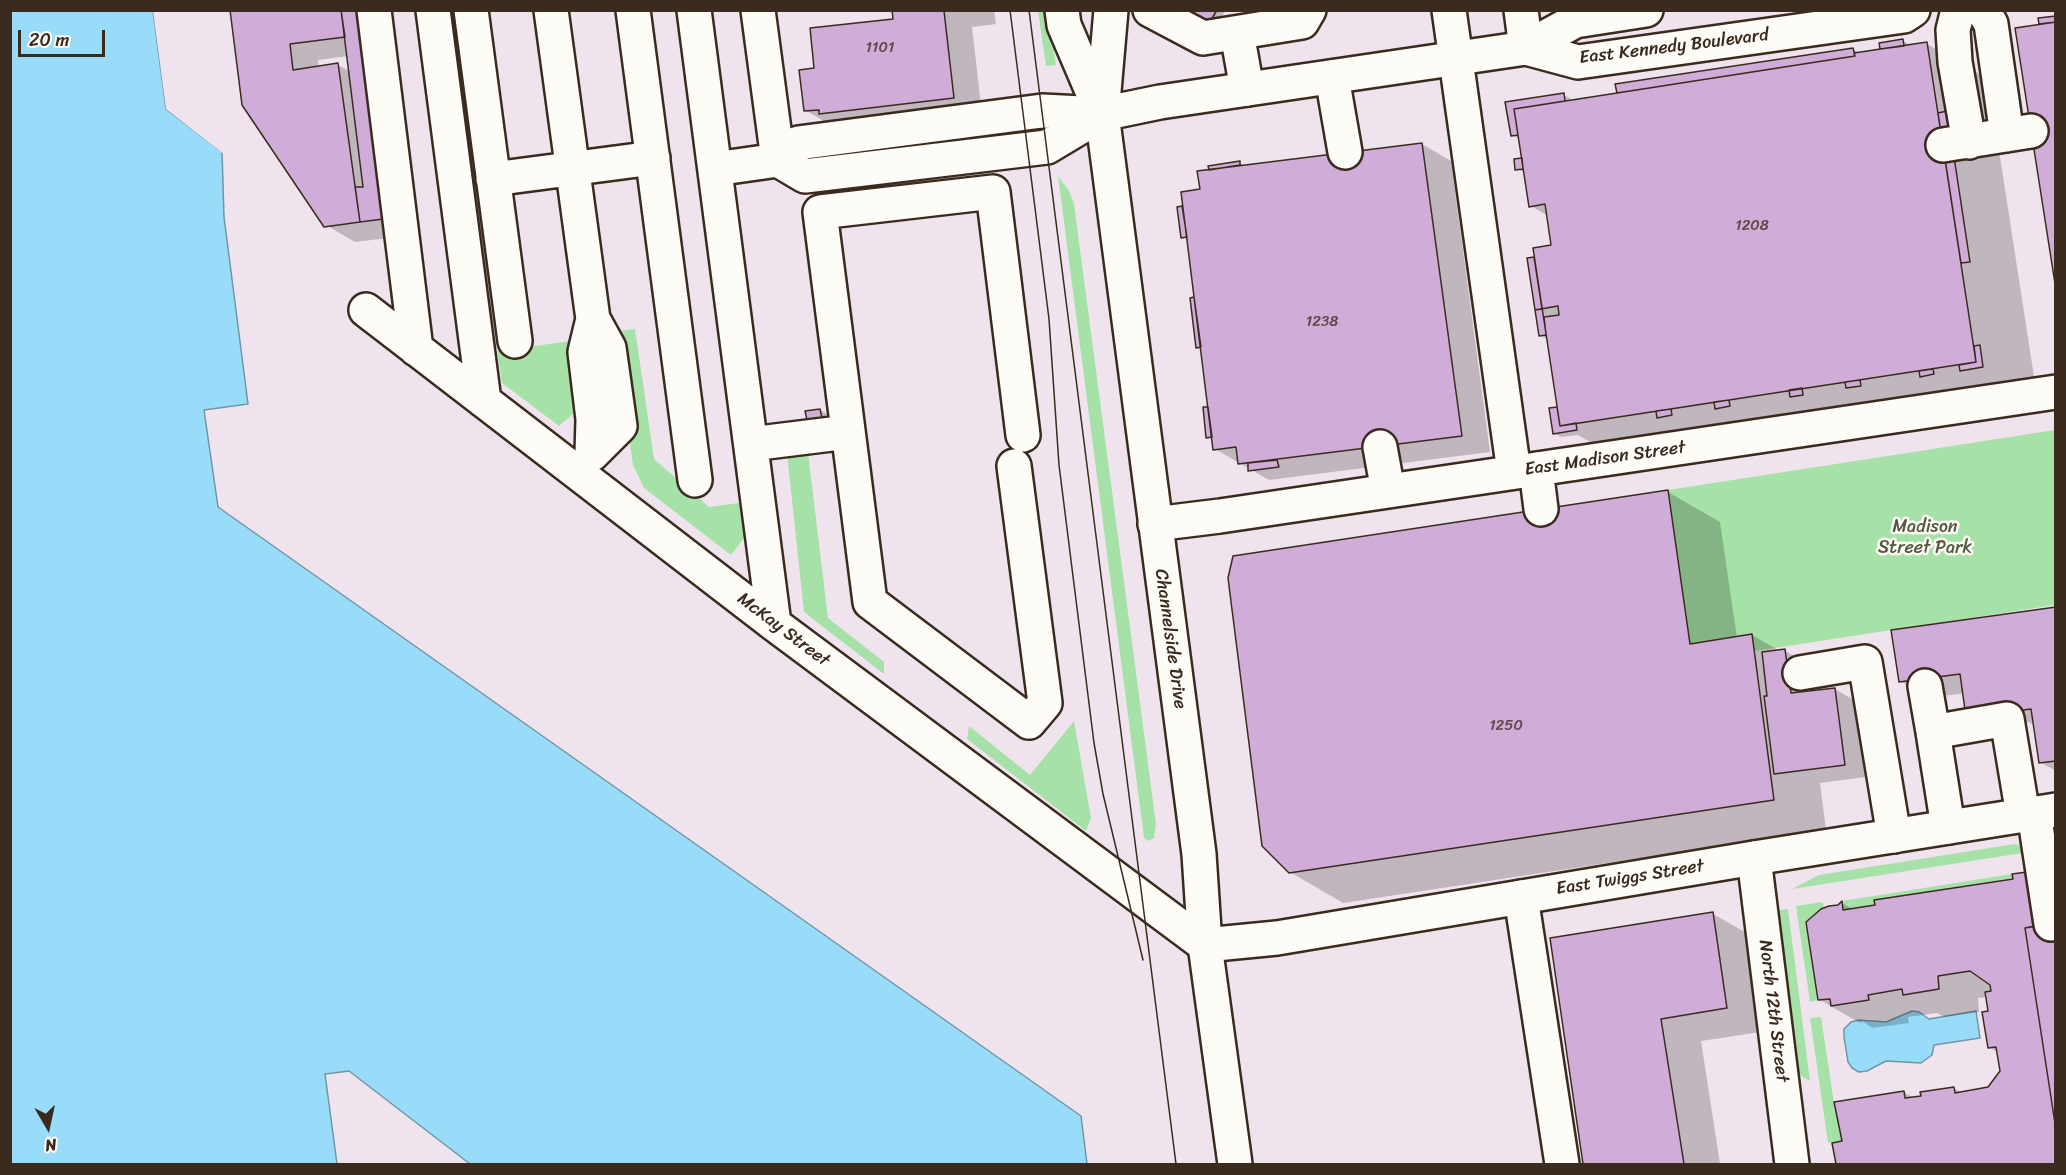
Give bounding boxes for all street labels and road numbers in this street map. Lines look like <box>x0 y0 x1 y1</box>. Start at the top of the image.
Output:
street label: East Kennedy Boulevard <box>1578 25 1770 69</box>
street label: East Madison Street <box>1523 437 1687 481</box>
street label: Channelside Drive <box>1149 568 1191 710</box>
street label: McKay Street <box>733 588 833 672</box>
street label: East Twiggs Street <box>1555 856 1705 900</box>
street label: North 12th Street <box>1754 939 1792 1083</box>

